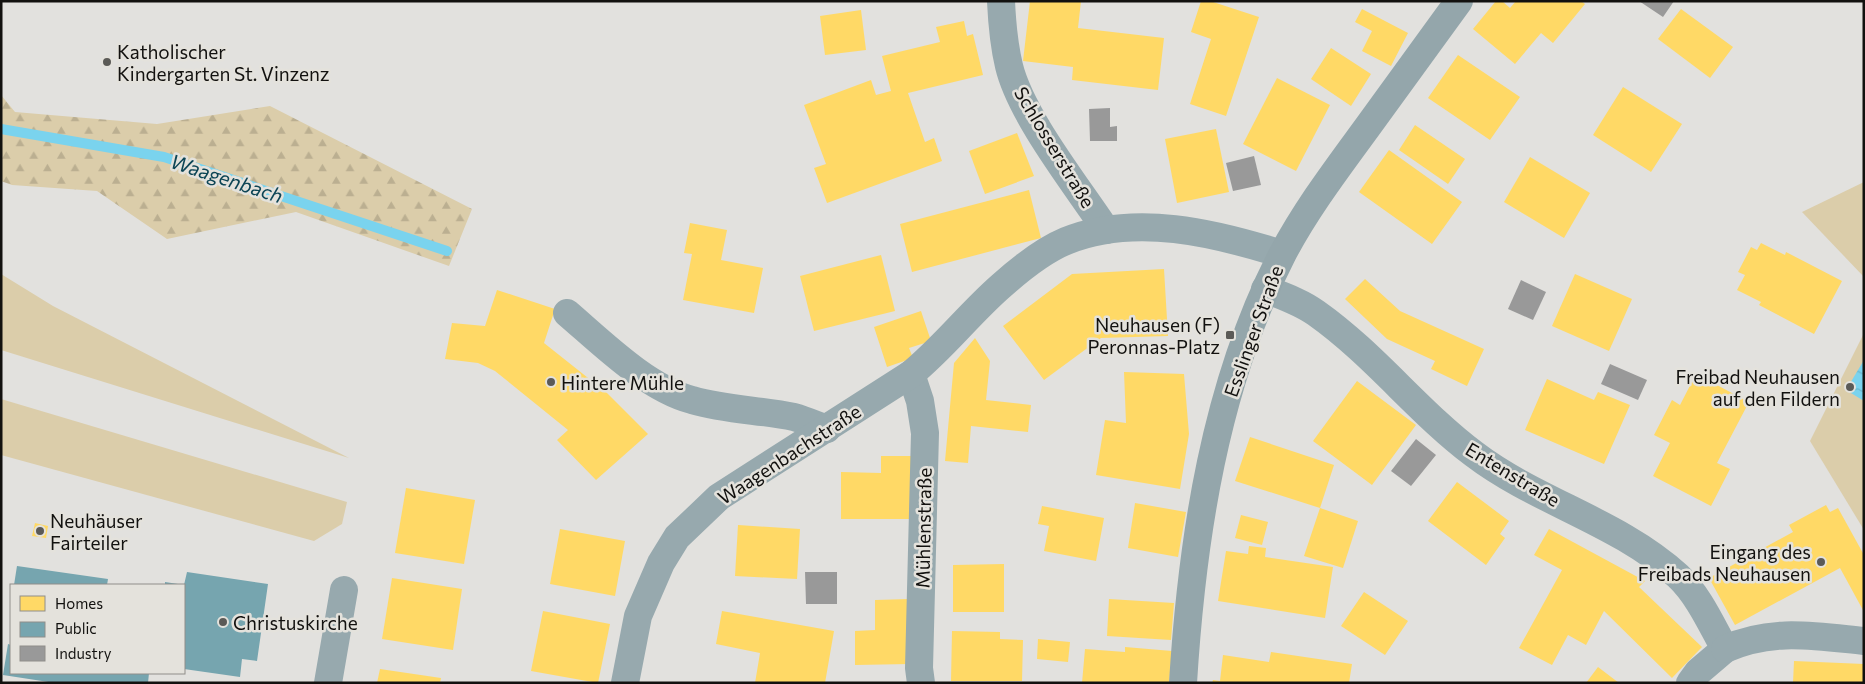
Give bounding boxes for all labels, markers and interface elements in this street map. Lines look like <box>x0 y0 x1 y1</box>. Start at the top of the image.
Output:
place label: Katholischer Kindergarten St. Vinzenz <box>117 40 329 85</box>
marker: Katholischer Kindergarten St. Vinzenz <box>101 56 113 68</box>
street label: Schlosserstraße <box>1010 82 1100 212</box>
water label: Waagenbach <box>168 149 286 207</box>
street label: Esslinger Straße <box>1219 262 1287 400</box>
place label: Neuhausen (F) Peronnas-Platz <box>1087 313 1220 358</box>
marker: Neuhausen (F) Peronnas-Platz <box>1224 329 1236 341</box>
place label: Freibad Neuhausen auf den Fildern <box>1675 365 1840 410</box>
place label: Hintere Mühle <box>561 371 684 394</box>
marker: Hintere Mühle <box>545 376 557 388</box>
marker: Freibad Neuhausen auf den Fildern <box>1844 381 1856 393</box>
street label: Waagenbachstraße <box>713 399 865 509</box>
street label: Entenstraße <box>1462 437 1564 511</box>
street label: Mühlenstraße <box>910 467 936 589</box>
place label: Neuhäuser Fairteiler <box>50 509 143 554</box>
marker: Neuhäuser Fairteiler <box>34 525 46 537</box>
place label: Eingang des Freibads Neuhausen <box>1638 540 1811 585</box>
marker: Eingang des Freibads Neuhausen <box>1815 556 1827 568</box>
legend <box>10 584 185 674</box>
text: Homes <box>55 594 103 612</box>
place label: Christuskirche <box>233 611 358 634</box>
marker: Christuskirche <box>217 616 229 628</box>
text: Public <box>55 619 97 637</box>
text: Industry <box>55 644 112 662</box>

